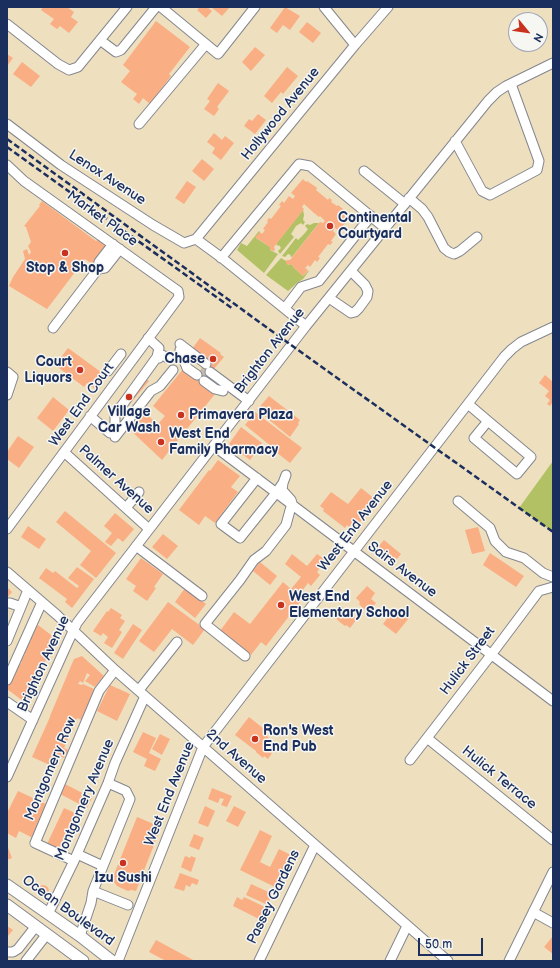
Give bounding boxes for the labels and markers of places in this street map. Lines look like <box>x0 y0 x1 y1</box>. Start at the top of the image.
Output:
place label: Continental Courtyard <box>338 210 412 242</box>
marker: Continental Courtyard <box>325 221 335 231</box>
marker: Stop & Shop <box>60 248 70 258</box>
place label: Stop & Shop <box>26 260 104 276</box>
place label: Chase <box>164 351 205 367</box>
place label: Court Liquors <box>24 354 72 386</box>
marker: Chase <box>208 354 218 364</box>
marker: Court Liquors <box>75 365 85 375</box>
marker: Village Car Wash <box>124 392 134 402</box>
place label: Village Car Wash <box>98 404 160 436</box>
place label: Primavera Plaza <box>189 407 293 423</box>
marker: Primavera Plaza <box>176 410 186 420</box>
place label: West End Family Pharmacy <box>169 426 278 458</box>
marker: West End Family Pharmacy <box>156 437 166 447</box>
place label: West End Elementary School <box>289 589 409 622</box>
marker: West End Elementary School <box>276 600 286 610</box>
place label: Ron's West End Pub <box>263 723 333 756</box>
marker: Ron's West End Pub <box>250 734 260 744</box>
marker: Izu Sushi <box>118 858 128 868</box>
place label: Izu Sushi <box>94 870 152 886</box>

